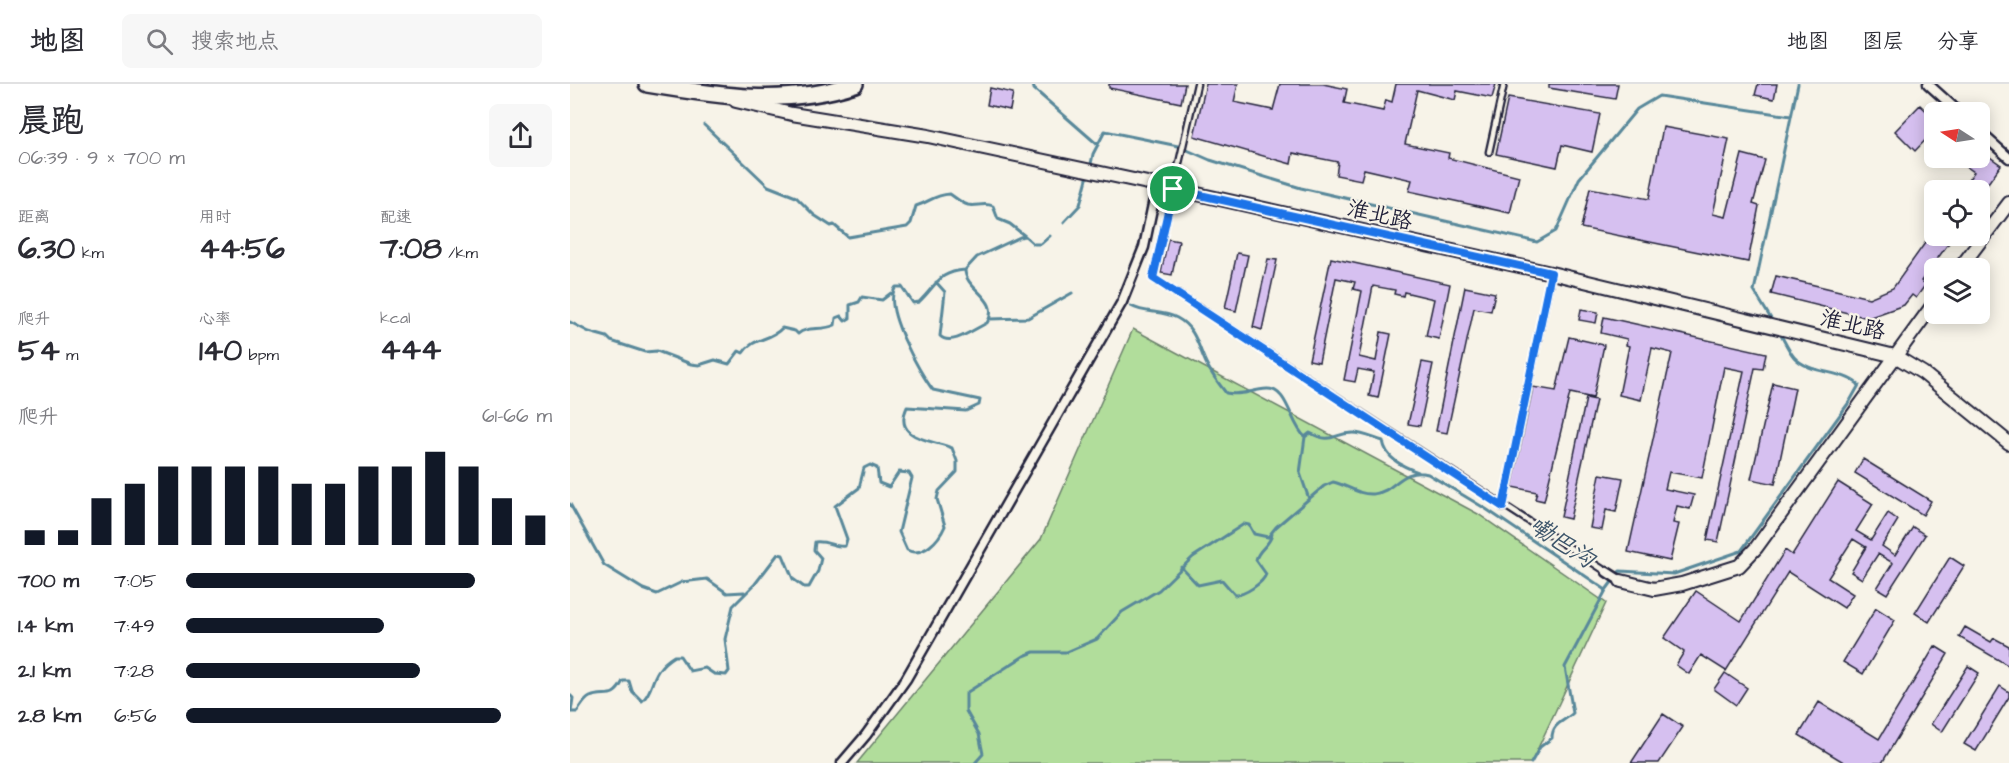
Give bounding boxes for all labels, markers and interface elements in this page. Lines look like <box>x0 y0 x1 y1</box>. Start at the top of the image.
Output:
search box <box>122 14 542 68</box>
text: 地图 <box>30 22 86 61</box>
icon: search <box>143 25 176 58</box>
text: 搜索地点 <box>191 26 279 57</box>
text: 地图 <box>1787 27 1829 56</box>
text: 图层 <box>1862 27 1904 56</box>
text: 分享 <box>1937 27 1979 56</box>
text: 晨跑 <box>18 98 84 144</box>
north arrow <box>1924 102 1990 168</box>
map controls <box>1924 102 1990 324</box>
button: share <box>489 104 552 167</box>
text: 06:39 · 9 × 700 m <box>18 144 185 172</box>
pin <box>1147 163 1198 214</box>
icon: arrive <box>1156 172 1189 205</box>
button: locate <box>1924 180 1990 246</box>
street label: 淮北路 <box>1344 193 1415 238</box>
text: 距离 <box>18 206 50 228</box>
text: 用时 <box>199 206 231 228</box>
text: 配速 <box>380 206 412 228</box>
text: 6.30 <box>18 228 75 270</box>
text: 44:56 <box>199 228 285 270</box>
text: 7:08 <box>380 228 442 270</box>
text: km <box>75 242 104 264</box>
text: /km <box>442 242 478 264</box>
button: layers <box>1924 258 1990 324</box>
street label: 淮北路 <box>1817 303 1888 348</box>
text: kcal <box>380 307 411 329</box>
text: 爬升 <box>18 308 50 330</box>
text: 心率 <box>199 308 231 330</box>
text: 444 <box>380 329 441 371</box>
text: 54 <box>18 330 60 372</box>
text: 140 <box>199 330 242 372</box>
text: m <box>60 344 79 366</box>
text: bpm <box>242 344 279 366</box>
text: 61–66 m <box>482 402 552 430</box>
text: 爬升 <box>18 403 58 431</box>
water label: 嘞巴沟 <box>1522 509 1603 578</box>
text: 700 m <box>18 567 79 595</box>
text: 7:05 <box>114 567 156 595</box>
text: 1.4 km <box>18 612 73 640</box>
text: 7:49 <box>114 612 155 640</box>
text: 2.1 km <box>18 657 71 685</box>
text: 7:28 <box>114 657 154 685</box>
text: 2.8 km <box>18 702 81 730</box>
text: 6:56 <box>114 702 157 730</box>

